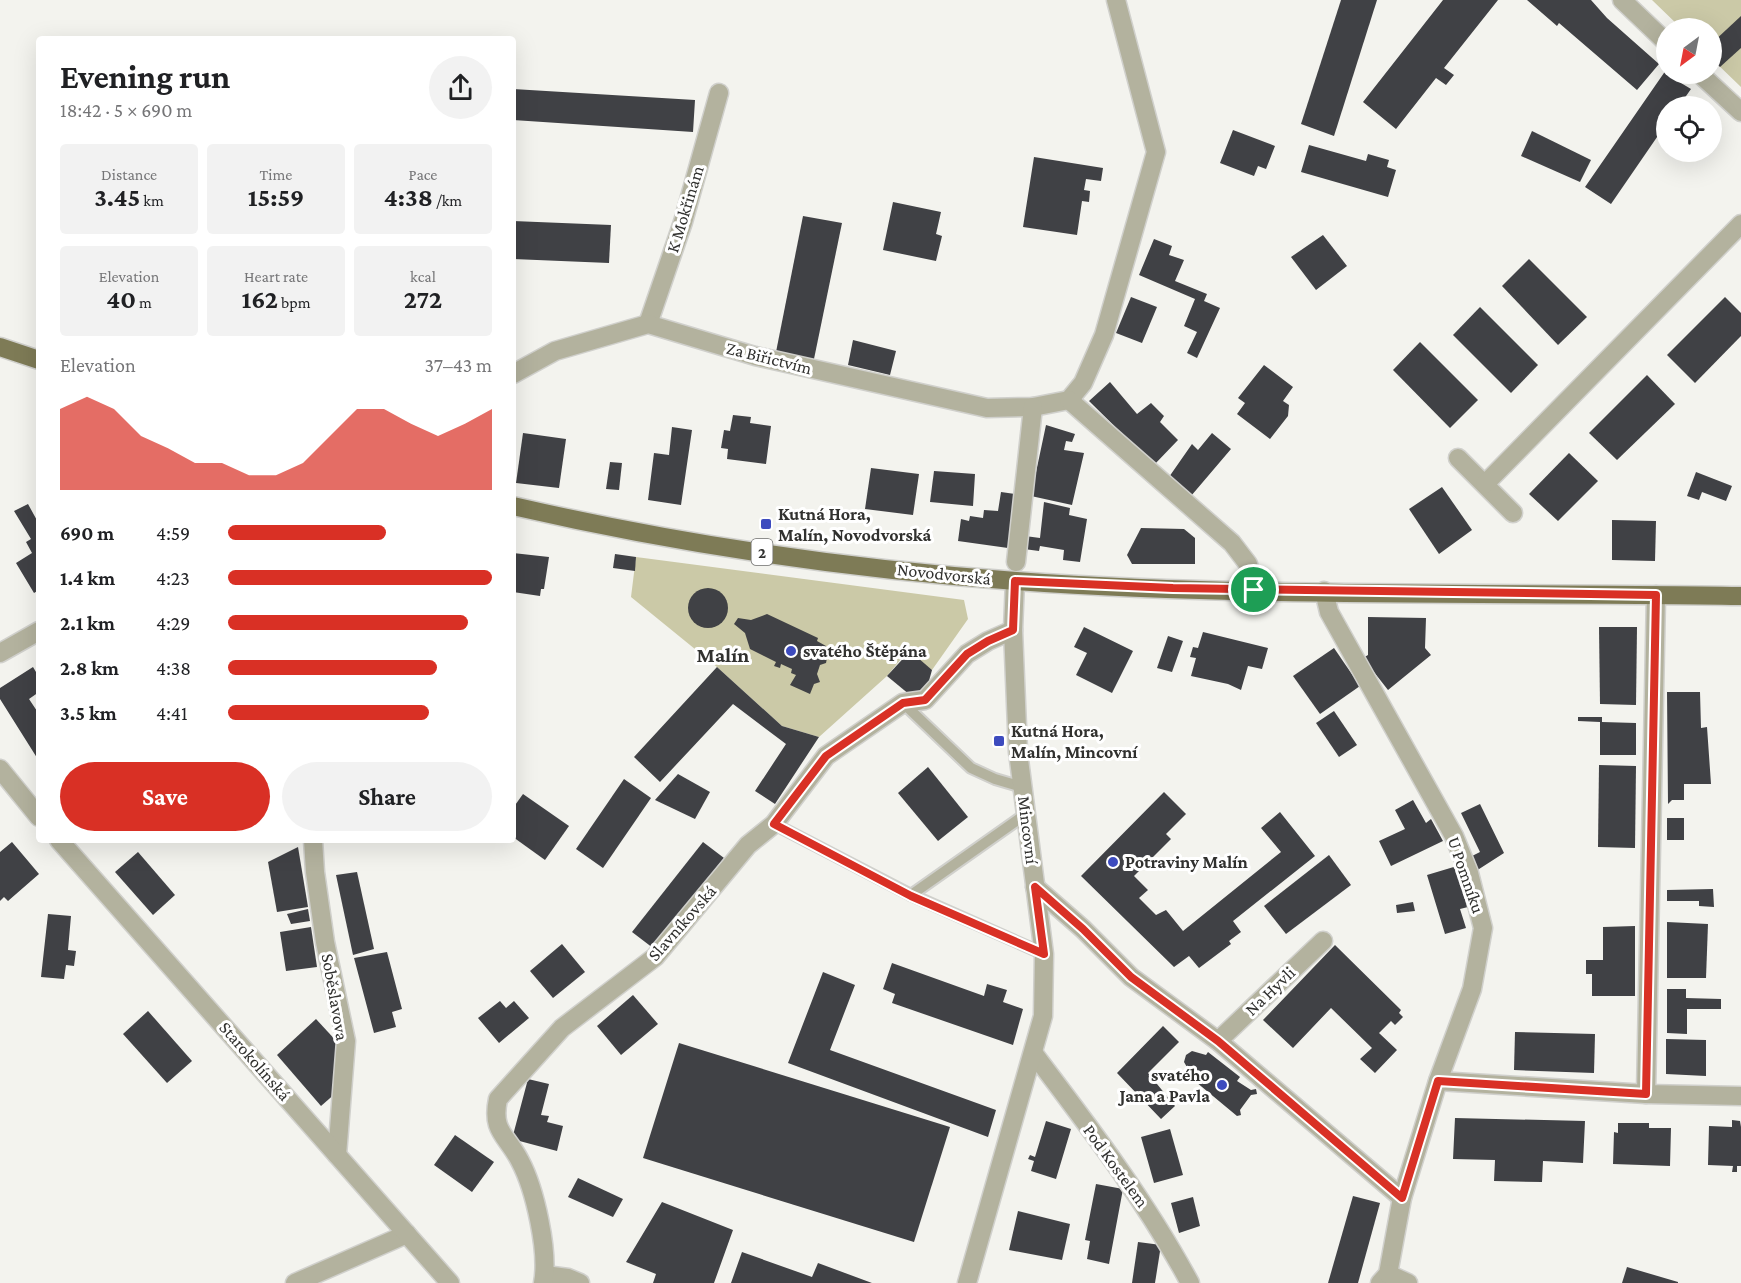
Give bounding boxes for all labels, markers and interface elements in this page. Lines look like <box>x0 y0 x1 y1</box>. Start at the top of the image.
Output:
north arrow <box>1656 18 1722 84</box>
map controls <box>1656 18 1722 162</box>
button: share <box>429 56 492 119</box>
text: Evening run <box>60 58 230 95</box>
button: locate <box>1656 96 1722 162</box>
text: 18:42 · 5 × 690 m <box>60 99 192 121</box>
street label: K Mokřinám <box>662 163 708 255</box>
text: Distance <box>101 166 157 183</box>
text: Time <box>260 166 292 183</box>
text: Pace <box>409 166 437 183</box>
text: 3.45 <box>94 183 140 212</box>
text: 15:59 <box>248 183 304 212</box>
text: 4:38 <box>384 183 433 212</box>
text: km <box>140 192 164 209</box>
text: /km <box>433 192 462 209</box>
text: Elevation <box>99 268 159 285</box>
text: Heart rate <box>244 268 308 285</box>
text: kcal <box>410 268 436 285</box>
text: 40 <box>106 285 136 314</box>
text: 162 <box>241 285 278 314</box>
text: 272 <box>404 285 442 314</box>
text: m <box>136 294 152 311</box>
text: bpm <box>278 294 311 311</box>
street label: Za Biřictvím <box>724 338 814 378</box>
text: Elevation <box>60 354 136 376</box>
text: 37–43 m <box>424 354 492 376</box>
place label: Kutná Hora, Malín, Novodvorská <box>778 504 932 545</box>
marker: Kutná Hora, Malín, Novodvorská <box>759 517 773 531</box>
text: 690 m <box>60 522 114 544</box>
text: 4:59 <box>156 522 190 544</box>
road number: 2 <box>752 539 772 565</box>
street label: Novodvorská <box>896 559 992 589</box>
pin <box>1228 564 1279 615</box>
text: 1.4 km <box>60 567 115 589</box>
text: 4:23 <box>156 567 190 589</box>
icon: arrive <box>1237 573 1270 606</box>
text: 2.1 km <box>60 612 115 634</box>
text: 4:29 <box>156 612 190 634</box>
place label: svatého Štěpána <box>803 641 927 661</box>
district label: Malín <box>697 643 749 667</box>
marker: svatého Štěpána <box>784 644 798 658</box>
text: 2.8 km <box>60 657 119 679</box>
text: 4:38 <box>156 657 191 679</box>
text: 3.5 km <box>60 702 117 724</box>
text: 4:41 <box>156 702 188 724</box>
place label: Kutná Hora, Malín, Mincovní <box>1011 721 1138 762</box>
marker: Kutná Hora, Malín, Mincovní <box>992 734 1006 748</box>
button: Save <box>60 762 270 831</box>
button: Share <box>282 762 492 831</box>
street label: Mincovní <box>1014 795 1042 866</box>
street label: U Pomníku <box>1444 834 1489 916</box>
place label: Potraviny Malín <box>1125 852 1248 872</box>
marker: Potraviny Malín <box>1106 855 1120 869</box>
street label: Slavníkovská <box>644 881 720 965</box>
street label: Soběslavova <box>318 952 352 1042</box>
street label: Na Hyvli <box>1241 962 1299 1020</box>
street label: Starokolínská <box>215 1017 295 1105</box>
place label: svatého Jana a Pavla <box>1117 1065 1210 1106</box>
marker: svatého Jana a Pavla <box>1215 1078 1229 1092</box>
street label: Pod Kostelem <box>1079 1121 1153 1212</box>

